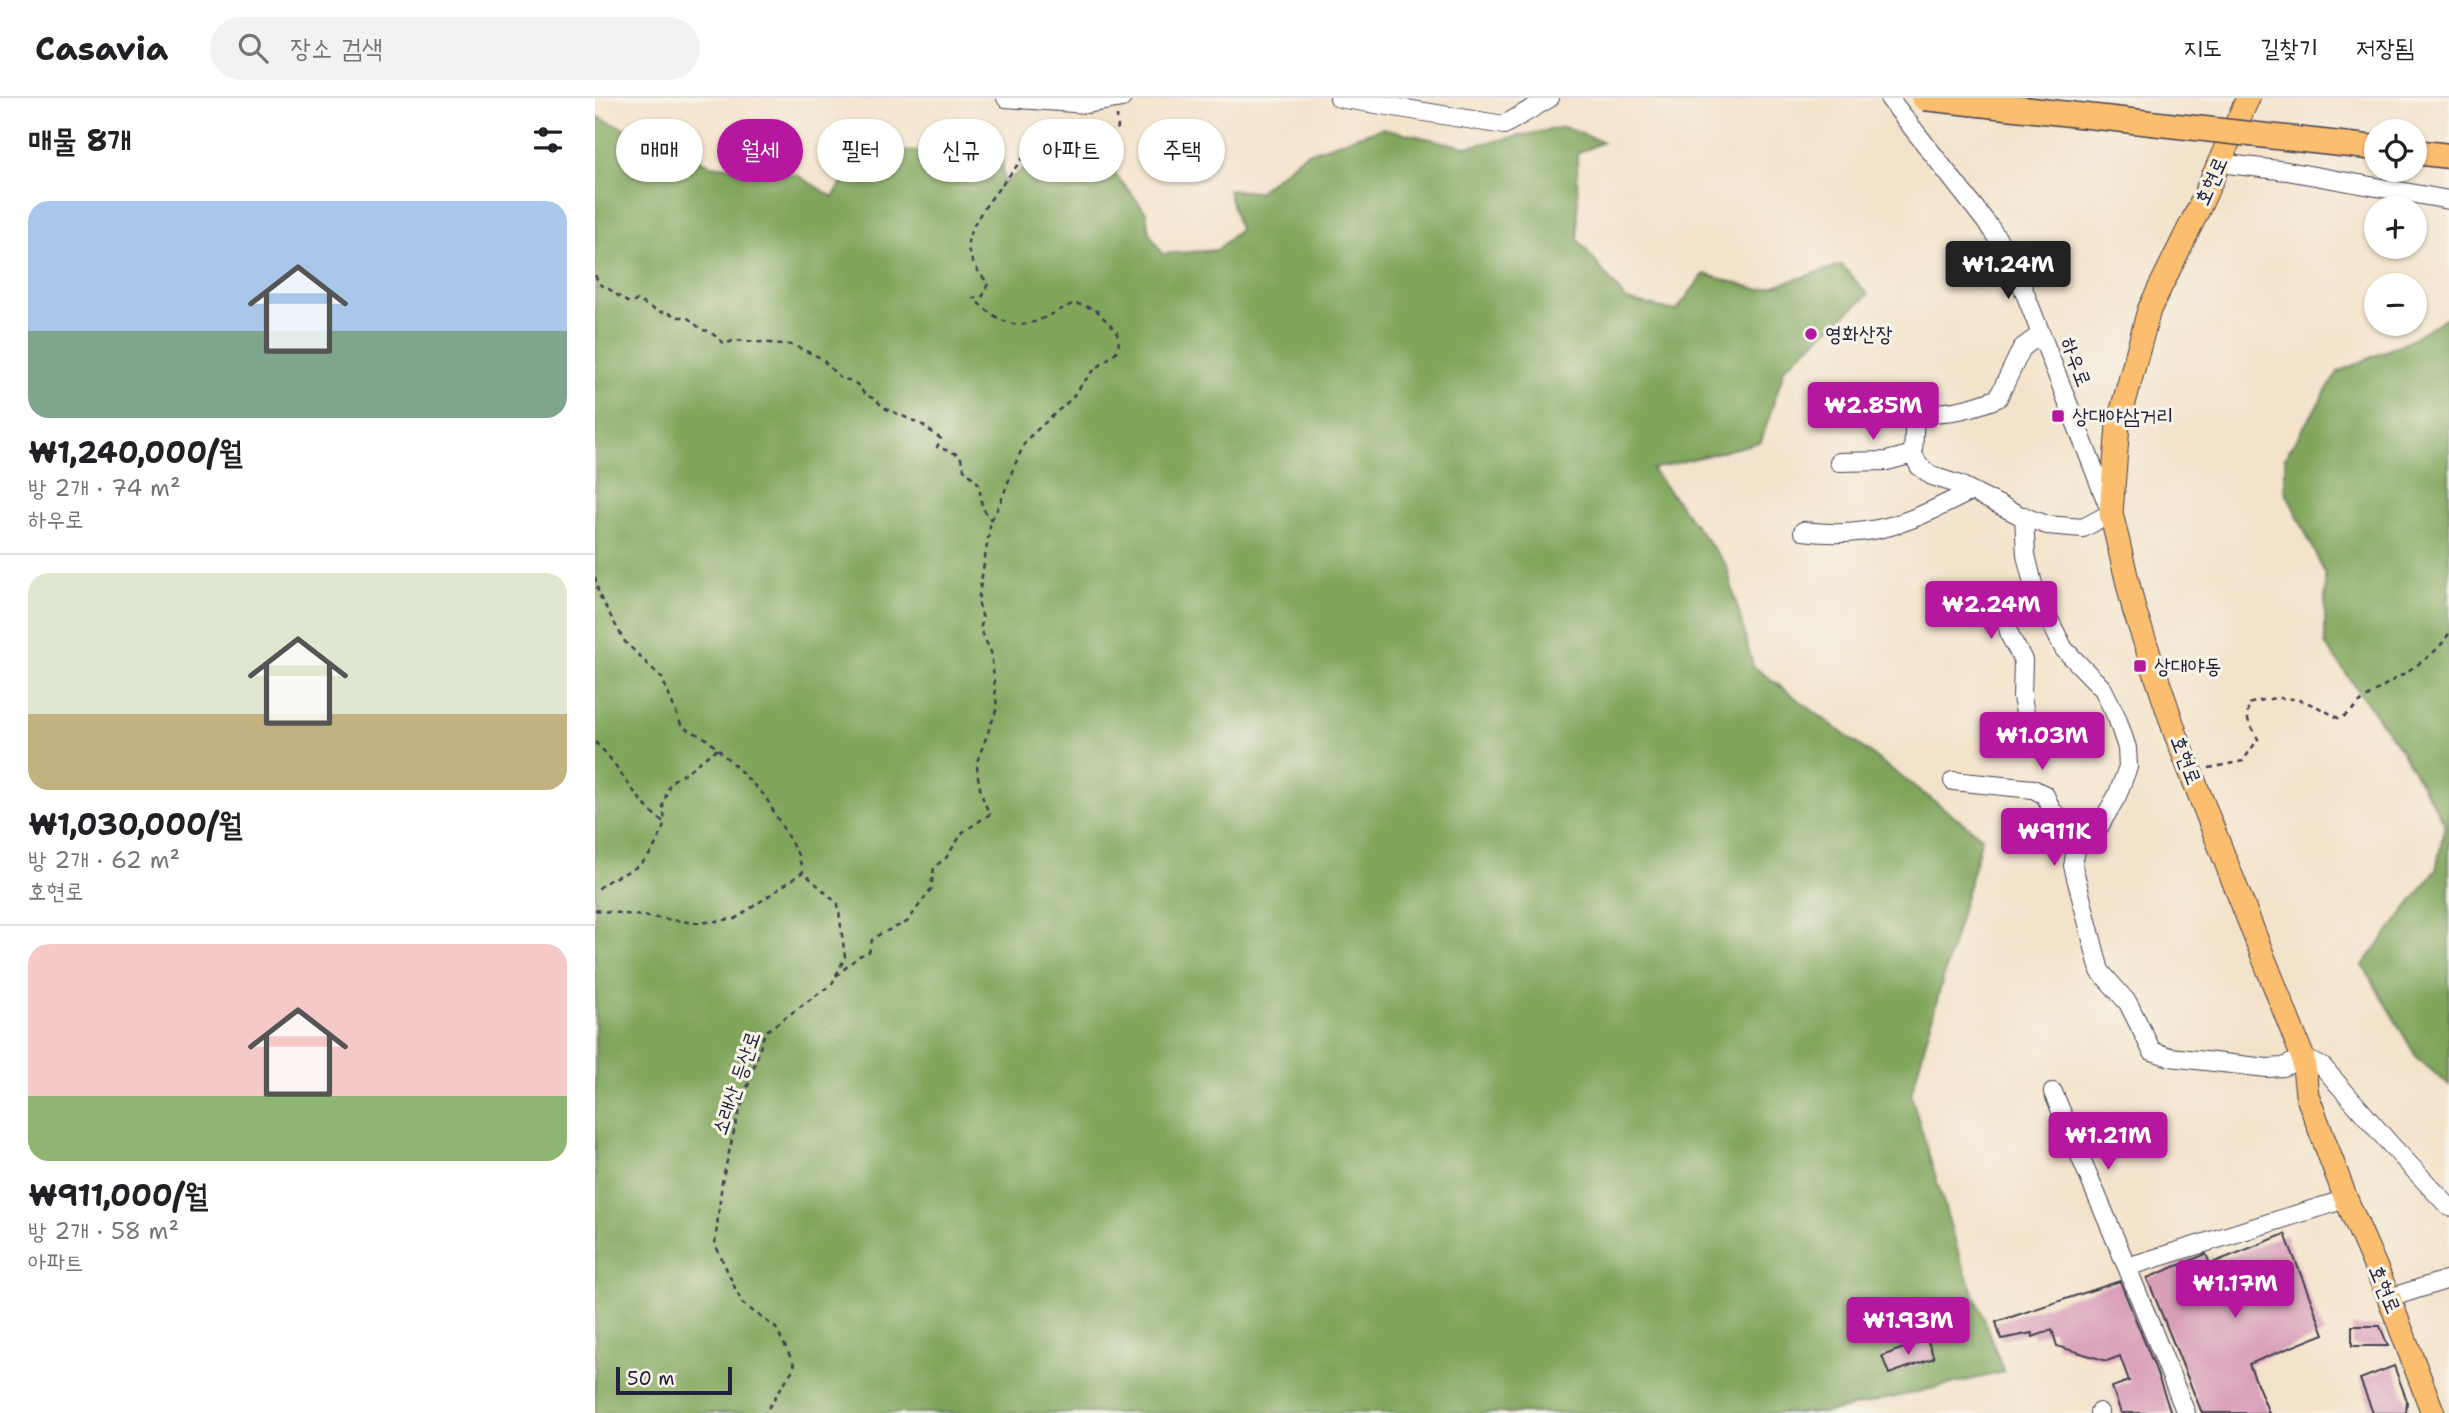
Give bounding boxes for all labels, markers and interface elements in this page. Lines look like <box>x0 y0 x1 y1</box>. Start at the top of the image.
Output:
search box <box>210 17 700 80</box>
text: Casavia <box>35 26 168 71</box>
icon: search <box>234 29 272 67</box>
text: 장소 검색 <box>290 30 383 65</box>
text: 지도 <box>2184 32 2222 64</box>
text: 길찾기 <box>2260 32 2318 64</box>
text: 저장됨 <box>2356 32 2414 64</box>
chip: 매매 <box>616 119 703 182</box>
chip: 월세 <box>717 119 803 182</box>
chip: 필터 <box>817 119 904 182</box>
chip: 신규 <box>918 119 1005 182</box>
chip: 아파트 <box>1019 119 1124 182</box>
chip: 주택 <box>1138 119 1225 182</box>
map controls <box>2364 119 2427 336</box>
button: locate <box>2364 119 2427 182</box>
text: 매물 8개 <box>28 120 132 161</box>
icon: filters <box>529 121 567 159</box>
street label: 호현로 <box>2188 152 2234 210</box>
button: + <box>2364 196 2427 259</box>
pin: ₩1.24M <box>1951 242 2065 301</box>
icon: home <box>235 246 361 372</box>
text: ₩1.24M <box>1962 249 2054 279</box>
button: − <box>2364 273 2427 336</box>
place label: 영화산장 <box>1825 320 1893 348</box>
marker: 영화산장 <box>1803 326 1819 342</box>
street label: 하우로 <box>2054 333 2098 391</box>
pin: ₩2.85M <box>1816 382 1930 442</box>
text: ₩2.85M <box>1824 390 1922 420</box>
place label: 상대야삼거리 <box>2072 402 2173 430</box>
marker: 상대야삼거리 <box>2050 408 2066 424</box>
text: ₩1,240,000/월 <box>28 432 243 473</box>
text: 방 2개 · 74 m² <box>28 473 181 503</box>
text: 하우로 <box>28 504 84 534</box>
pin: ₩2.24M <box>1934 582 2048 641</box>
text: ₩2.24M <box>1941 589 2041 619</box>
icon: home <box>235 618 361 744</box>
place label: 상대야동 <box>2154 652 2222 680</box>
marker: 상대야동 <box>2132 658 2148 674</box>
pin: ₩1.03M <box>1985 712 2099 772</box>
text: ₩1.03M <box>1996 720 2088 750</box>
street label: 호현로 <box>2164 731 2208 789</box>
text: ₩1,030,000/월 <box>28 804 243 845</box>
pin: ₩911K <box>2005 808 2103 868</box>
text: ₩911K <box>2017 816 2091 846</box>
text: 방 2개 · 62 m² <box>28 845 180 875</box>
text: 호현로 <box>28 876 84 906</box>
icon: home <box>235 989 361 1115</box>
street label: 소래산 등산로 <box>705 1027 767 1139</box>
pin: ₩1.21M <box>2051 1112 2165 1172</box>
text: ₩1.21M <box>2064 1120 2152 1150</box>
text: ₩911,000/월 <box>28 1175 208 1216</box>
text: 방 2개 · 58 m² <box>28 1216 179 1246</box>
text: 아파트 <box>28 1247 84 1277</box>
pin: ₩1.17M <box>2178 1260 2292 1320</box>
street label: 호현로 <box>2362 1260 2408 1318</box>
text: ₩1.17M <box>2192 1268 2278 1298</box>
pin: ₩1.93M <box>1851 1298 1965 1357</box>
text: ₩1.93M <box>1863 1305 1953 1335</box>
scale bar <box>616 1364 731 1396</box>
text: 50 m <box>627 1366 675 1391</box>

